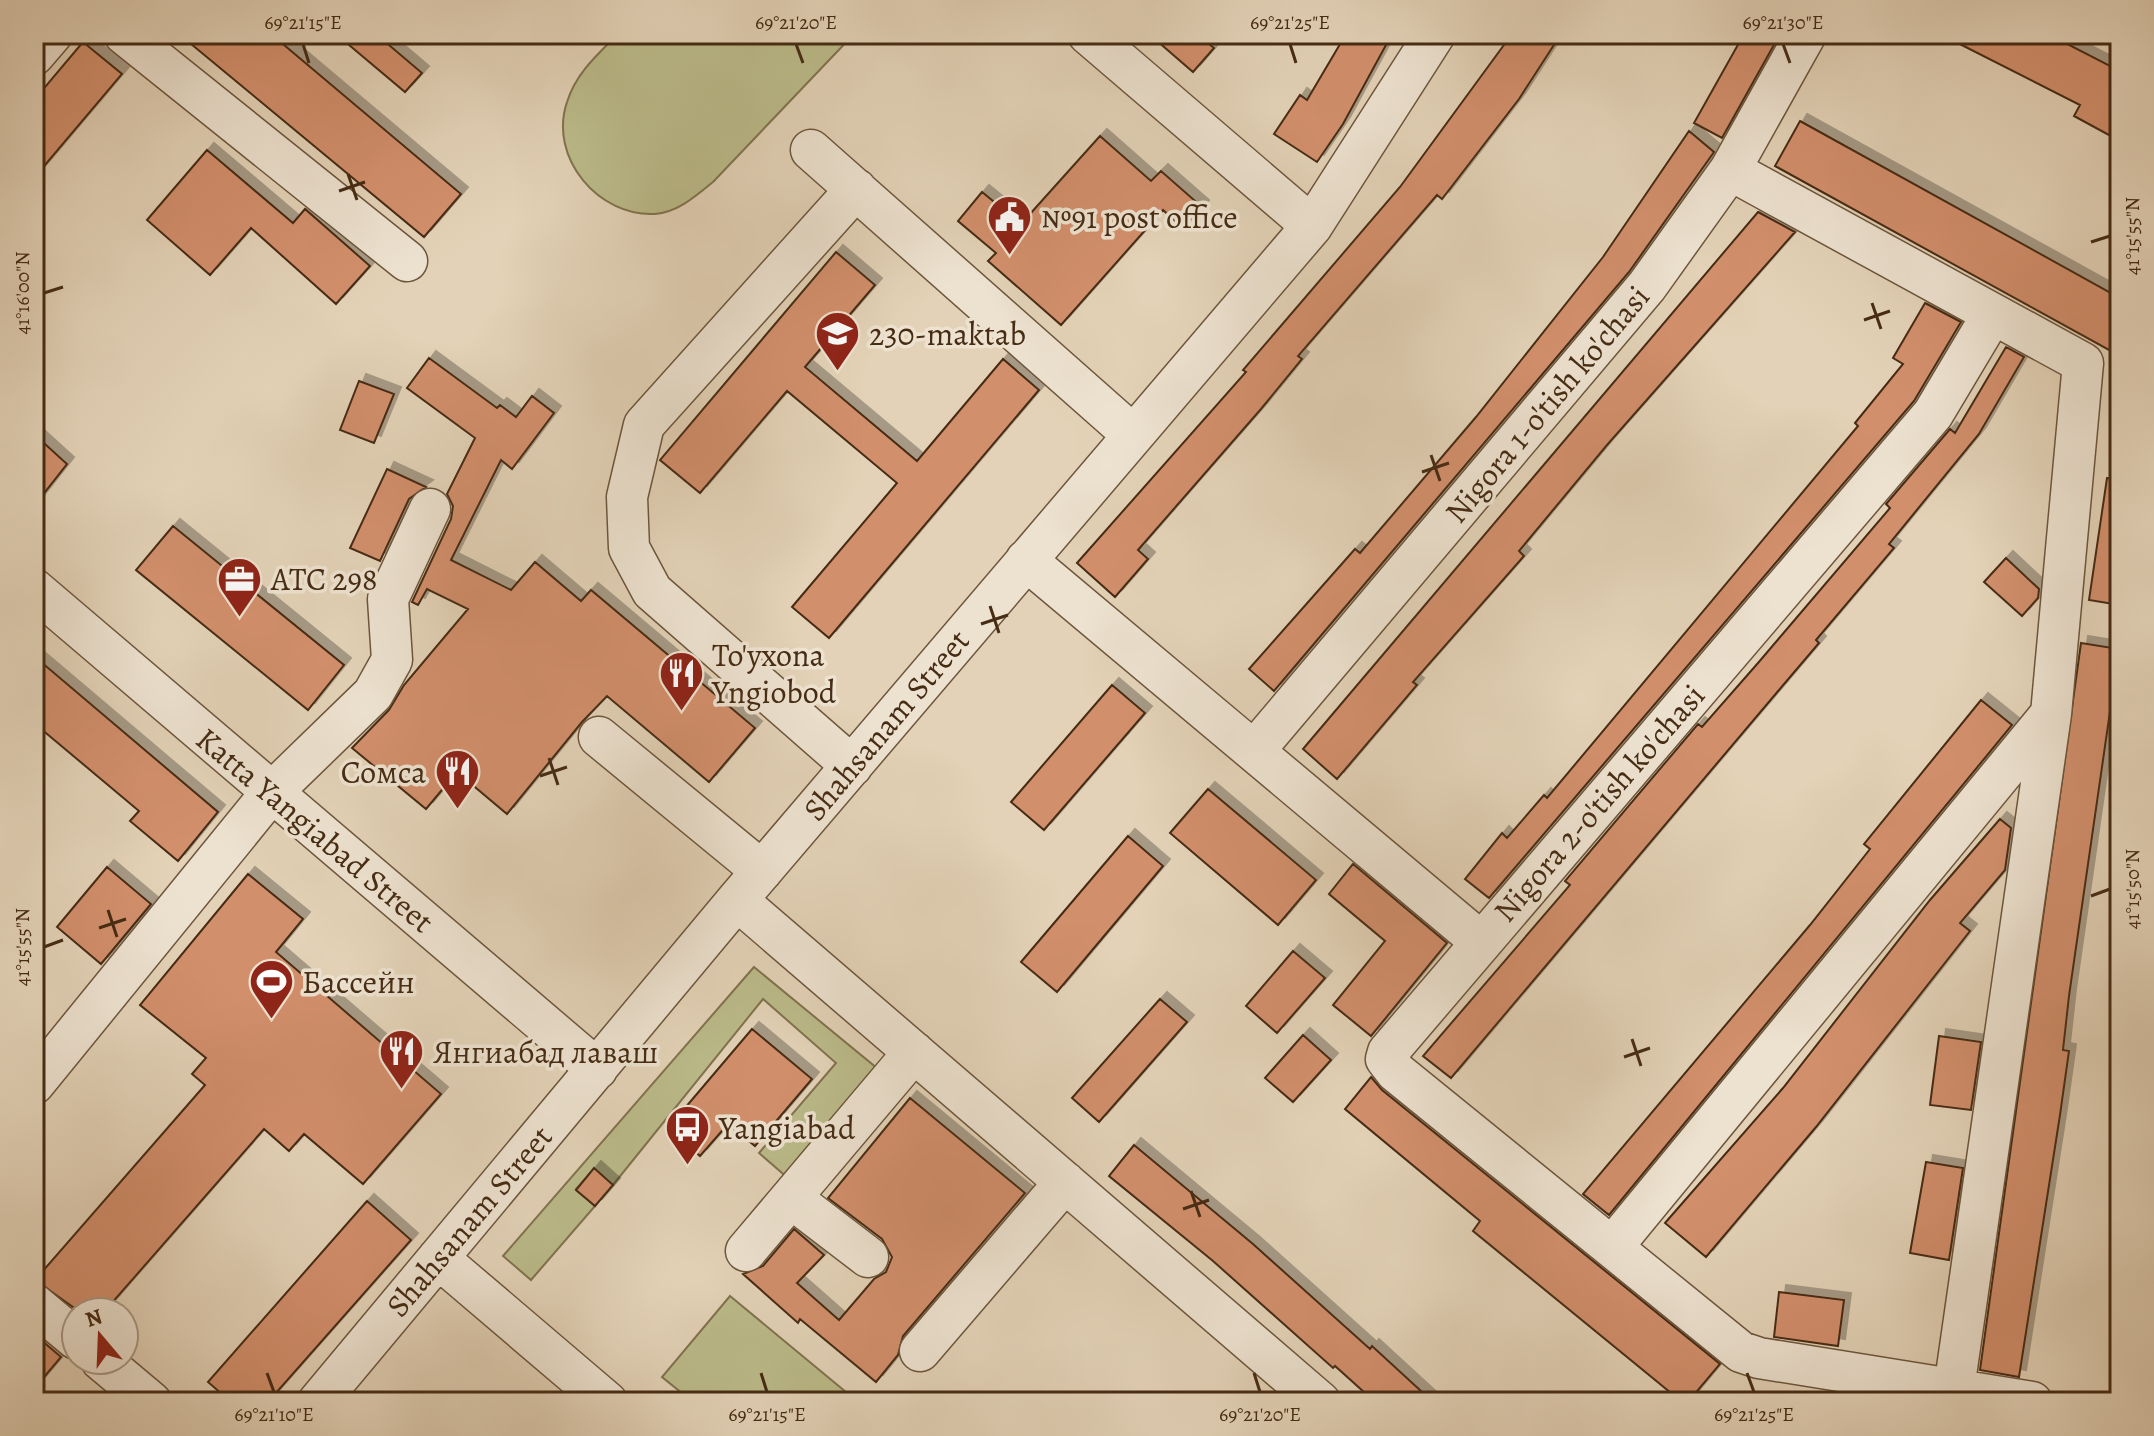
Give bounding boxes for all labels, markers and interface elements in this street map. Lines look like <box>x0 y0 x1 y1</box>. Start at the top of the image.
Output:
text: 69°21'15"E <box>264 9 342 36</box>
text: 69°21'20"E <box>755 9 837 36</box>
text: 69°21'25"E <box>1250 9 1330 36</box>
text: 69°21'30"E <box>1743 9 1824 36</box>
public building icon: №91 post office <box>986 193 1034 256</box>
place label: №91 post office <box>1041 195 1238 239</box>
text: 41°15'55"N <box>2119 197 2146 275</box>
text: 41°16'00"N <box>9 251 36 335</box>
street label: Nigora 1-o'tish ko'chasi <box>1434 276 1660 532</box>
school or university icon: 230-maktab <box>814 310 862 373</box>
place label: 230-maktab <box>869 312 1026 356</box>
office icon: АТС 298 <box>216 555 264 618</box>
place label: АТС 298 <box>270 557 378 601</box>
street label: Shahsanam Street <box>793 620 979 830</box>
place label: To'yxona Yngiobod <box>711 633 837 714</box>
restaurant icon: To'yxona Yngiobod <box>657 649 705 712</box>
street label: Nigora 2-o'tish ko'chasi <box>1483 675 1715 931</box>
street label: Katta Yangiabad Street <box>187 717 443 943</box>
restaurant icon: Сомса <box>433 748 481 811</box>
place label: Сомса <box>341 750 426 794</box>
text: 41°15'50"N <box>2119 849 2146 929</box>
text: 41°15'55"N <box>9 908 36 986</box>
sports icon: Бассейн <box>247 958 295 1021</box>
place label: Бассейн <box>302 960 415 1004</box>
restaurant icon: Янгиабад лаваш <box>378 1028 426 1091</box>
place label: Янгиабад лаваш <box>433 1030 658 1074</box>
bus stop icon: Yangiabad <box>664 1104 712 1167</box>
place label: Yangiabad <box>718 1106 856 1150</box>
street label: Shahsanam Street <box>376 1116 562 1326</box>
north arrow <box>60 1296 140 1376</box>
text: N <box>81 1301 106 1335</box>
text: 69°21'10"E <box>234 1401 314 1428</box>
text: 69°21'15"E <box>728 1401 806 1428</box>
text: 69°21'20"E <box>1219 1401 1301 1428</box>
text: 69°21'25"E <box>1714 1401 1794 1428</box>

